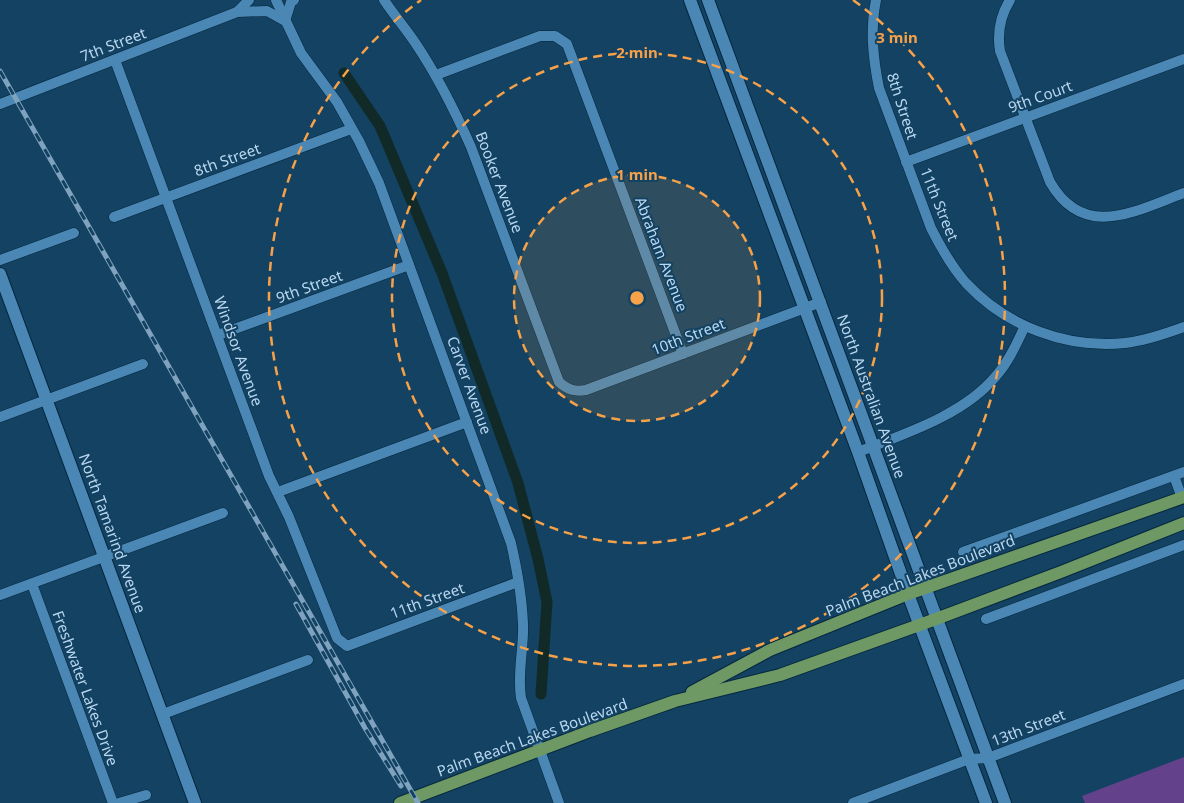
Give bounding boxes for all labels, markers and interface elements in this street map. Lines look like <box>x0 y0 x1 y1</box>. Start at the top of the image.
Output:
street label: 7th Street <box>77 22 149 66</box>
text: 3 min <box>876 27 918 47</box>
text: 2 min <box>616 42 658 62</box>
street label: 8th Street <box>883 70 923 142</box>
street label: 9th Court <box>1005 75 1075 117</box>
street label: Booker Avenue <box>471 128 529 236</box>
street label: 8th Street <box>191 138 263 180</box>
text: 1 min <box>616 164 658 184</box>
street label: 11th Street <box>916 164 964 244</box>
street label: Abraham Avenue <box>631 194 693 314</box>
street label: 9th Street <box>273 265 345 307</box>
centre of rings <box>628 289 646 307</box>
street label: Windsor Avenue <box>210 293 268 409</box>
street label: North Australian Avenue <box>833 311 911 481</box>
street label: 10th Street <box>648 313 728 359</box>
street label: Carver Avenue <box>443 333 497 437</box>
street label: North Tamarind Avenue <box>75 450 151 616</box>
street label: Palm Beach Lakes Boulevard <box>822 530 1018 620</box>
street label: 11th Street <box>387 577 467 623</box>
street label: Freshwater Lakes Drive <box>49 608 123 768</box>
street label: Palm Beach Lakes Boulevard <box>434 693 630 781</box>
street label: 13th Street <box>988 704 1068 750</box>

